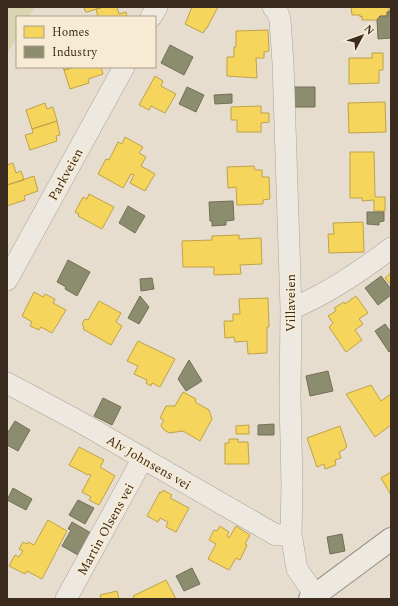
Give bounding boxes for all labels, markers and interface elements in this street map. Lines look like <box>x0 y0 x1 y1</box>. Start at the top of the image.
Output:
legend <box>16 16 156 68</box>
north arrow <box>342 16 382 56</box>
text: N <box>360 21 379 39</box>
text: Homes <box>52 23 90 42</box>
text: Industry <box>52 43 98 62</box>
street label: Parkveien <box>43 144 89 204</box>
street label: Villaveien <box>281 273 301 332</box>
street label: Alv Johnsens vei <box>102 430 195 495</box>
street label: Martin Olsens vei <box>72 480 140 579</box>

